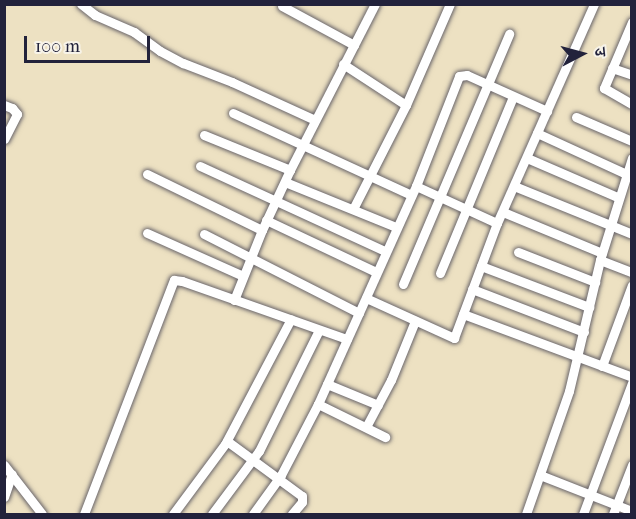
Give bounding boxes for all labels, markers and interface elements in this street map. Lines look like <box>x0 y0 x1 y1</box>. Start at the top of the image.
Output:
scale bar <box>27 24 153 62</box>
north arrow <box>552 24 612 84</box>
text: 100 m <box>35 36 80 57</box>
text: उ <box>591 47 610 57</box>

